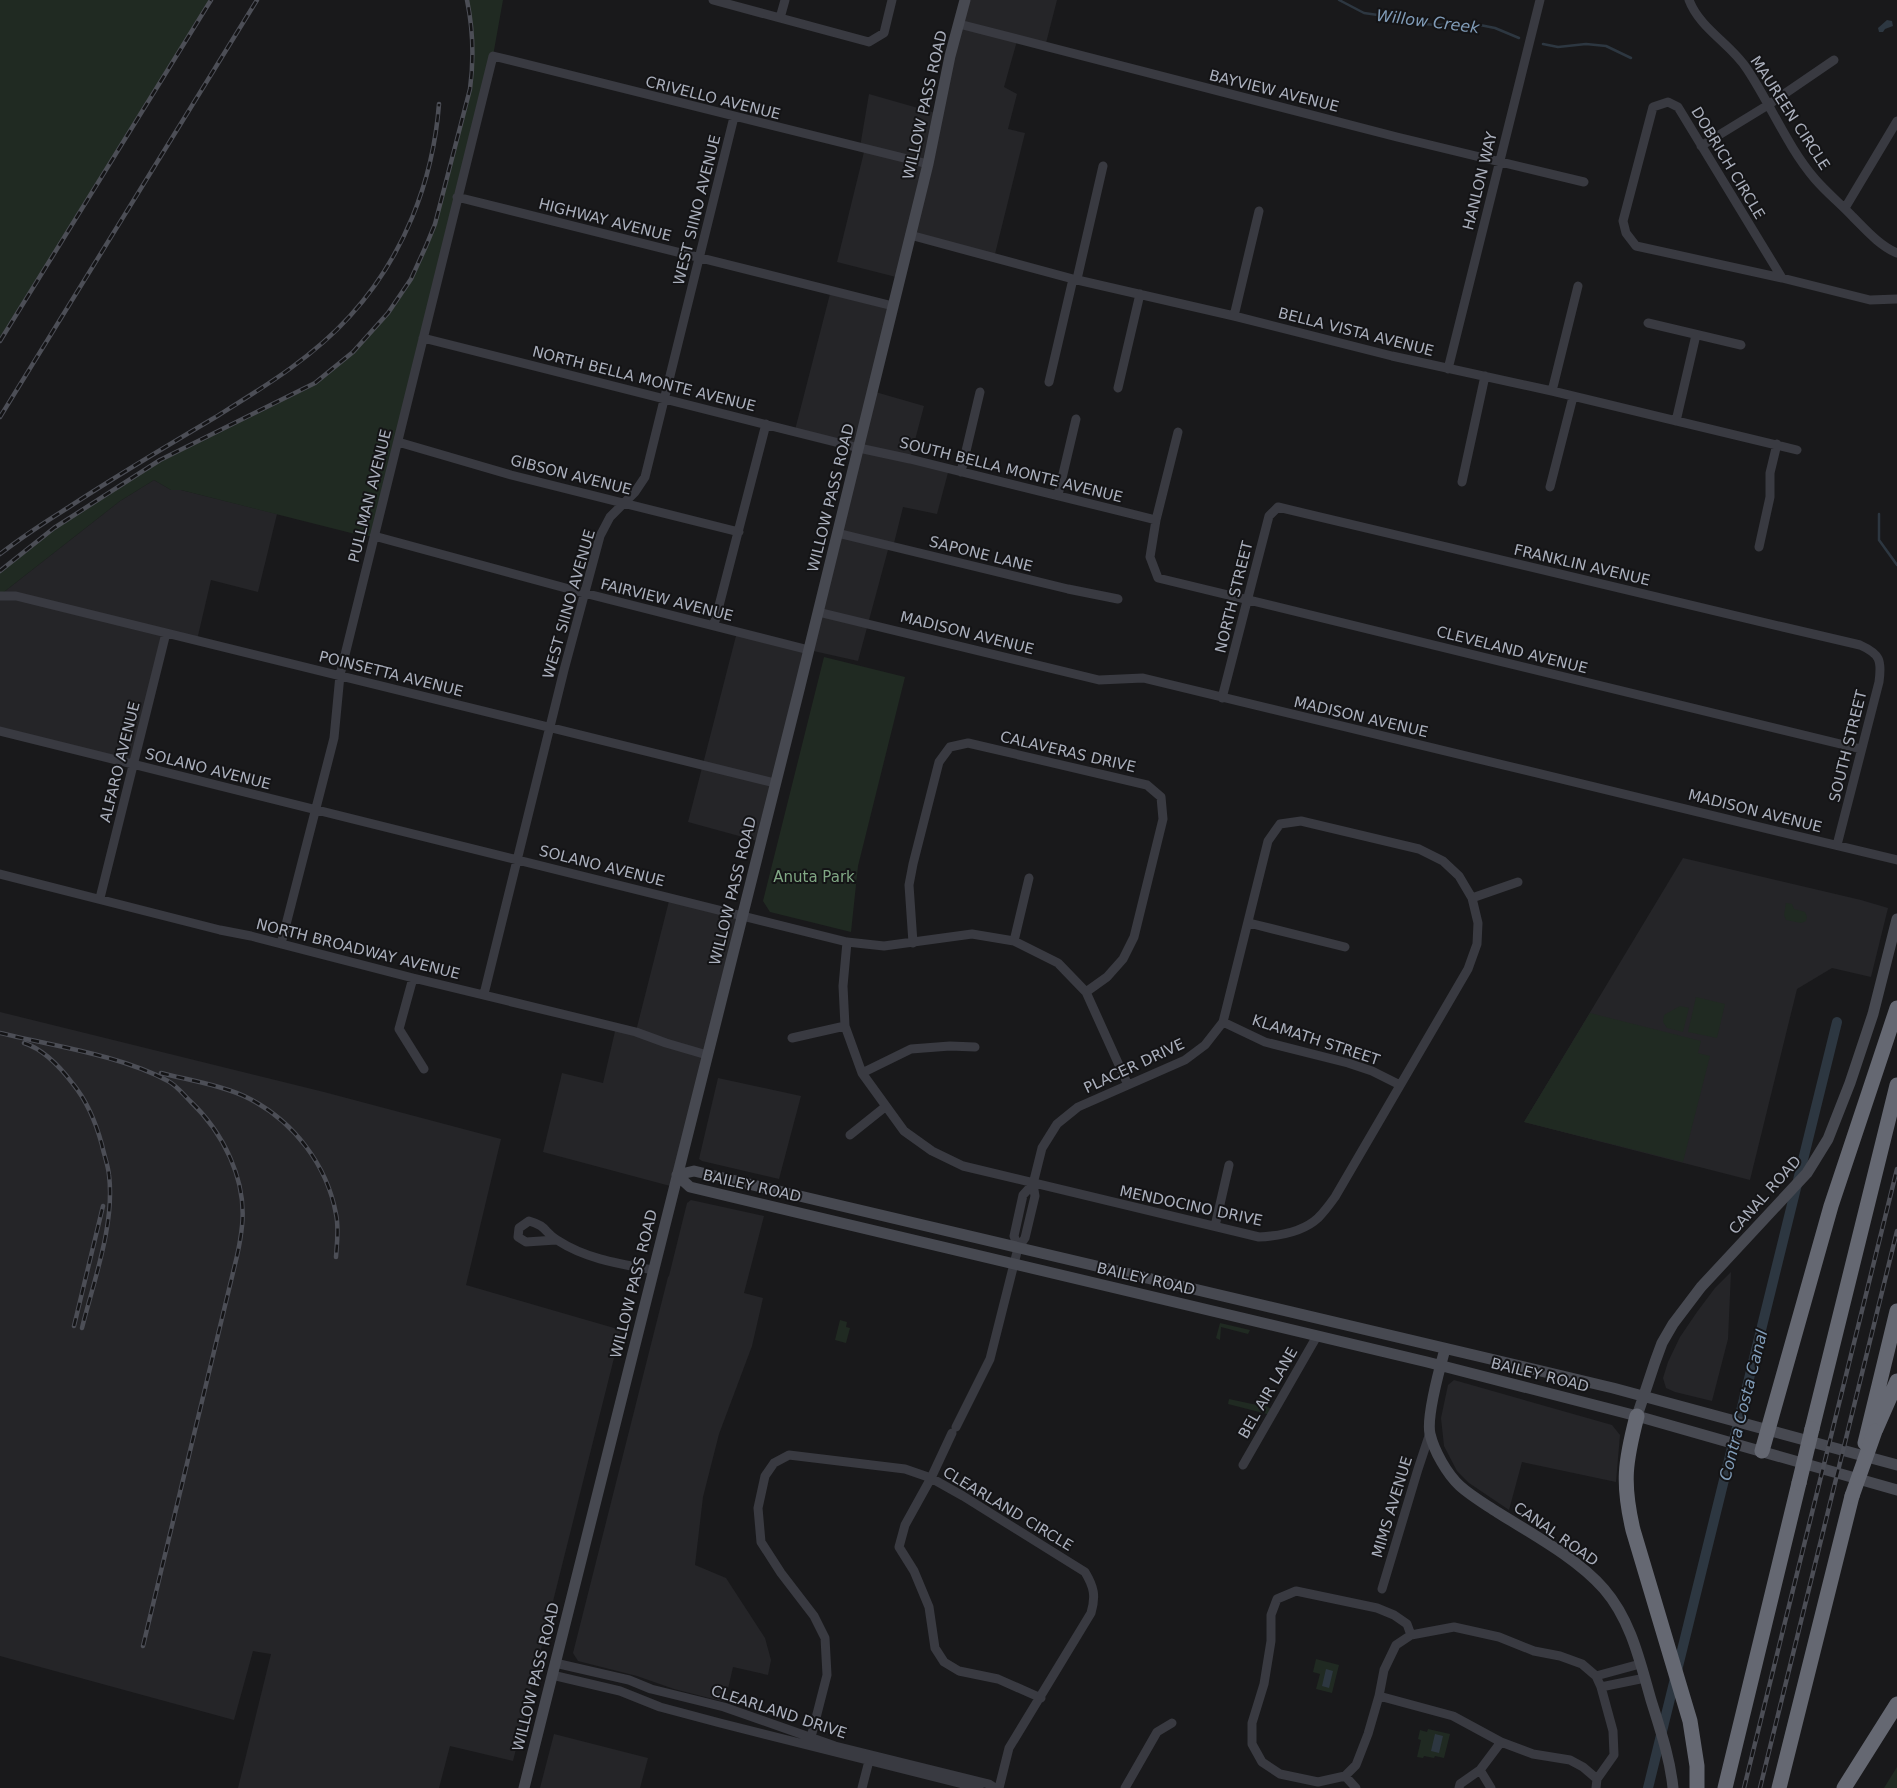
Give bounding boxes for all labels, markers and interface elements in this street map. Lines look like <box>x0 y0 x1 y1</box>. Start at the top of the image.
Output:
water label: Willow Creek <box>1375 6 1481 37</box>
street label: WILLOW PASS ROAD <box>899 29 951 181</box>
street label: MAUREEN CIRCLE <box>1746 53 1834 173</box>
street label: BAYVIEW AVENUE <box>1207 66 1341 116</box>
street label: CRIVELLO AVENUE <box>644 73 782 123</box>
street label: DOBRICH CIRCLE <box>1687 104 1769 222</box>
street label: HANLON WAY <box>1459 129 1501 232</box>
street label: WEST SIINO AVENUE <box>670 133 724 287</box>
street label: HIGHWAY AVENUE <box>537 195 673 245</box>
street label: BELLA VISTA AVENUE <box>1276 304 1436 360</box>
street label: NORTH BELLA MONTE AVENUE <box>530 343 758 415</box>
street label: WILLOW PASS ROAD <box>804 422 858 574</box>
street label: PULLMAN AVENUE <box>345 428 395 564</box>
street label: SOUTH BELLA MONTE AVENUE <box>897 434 1125 506</box>
street label: GIBSON AVENUE <box>509 451 633 499</box>
street label: WEST SIINO AVENUE <box>539 527 599 681</box>
street label: SAPONE LANE <box>927 532 1035 576</box>
street label: NORTH STREET <box>1211 538 1257 655</box>
street label: FRANKLIN AVENUE <box>1512 541 1652 589</box>
street label: FAIRVIEW AVENUE <box>599 575 735 625</box>
street label: MADISON AVENUE <box>898 608 1036 658</box>
street label: CLEVELAND AVENUE <box>1434 622 1590 678</box>
street label: POINSETTA AVENUE <box>317 647 465 701</box>
street label: SOUTH STREET <box>1825 687 1871 804</box>
street label: MADISON AVENUE <box>1292 693 1430 741</box>
street label: ALFARO AVENUE <box>96 700 144 824</box>
street label: CALAVERAS DRIVE <box>998 728 1138 776</box>
street label: SOLANO AVENUE <box>143 745 273 793</box>
street label: MADISON AVENUE <box>1686 786 1824 836</box>
street label: WILLOW PASS ROAD <box>706 815 760 967</box>
street label: SOLANO AVENUE <box>537 842 667 890</box>
park label: Anuta Park <box>773 868 855 886</box>
street label: NORTH BROADWAY AVENUE <box>254 915 462 983</box>
street label: KLAMATH STREET <box>1250 1011 1383 1069</box>
street label: PLACER DRIVE <box>1081 1035 1187 1097</box>
street label: CANAL ROAD <box>1725 1152 1805 1238</box>
street label: BAILEY ROAD <box>701 1166 803 1206</box>
street label: MENDOCINO DRIVE <box>1118 1182 1264 1230</box>
street label: WILLOW PASS ROAD <box>607 1208 661 1360</box>
street label: BAILEY ROAD <box>1095 1259 1197 1299</box>
water label: Contra Costa Canal <box>1716 1327 1772 1482</box>
street label: BEL AIR LANE <box>1235 1344 1301 1442</box>
street label: BAILEY ROAD <box>1489 1354 1591 1396</box>
street label: MIMS AVENUE <box>1368 1454 1416 1560</box>
street label: CLEARLAND CIRCLE <box>940 1463 1076 1555</box>
street label: CANAL ROAD <box>1510 1498 1602 1570</box>
street label: WILLOW PASS ROAD <box>509 1601 563 1753</box>
street label: CLEARLAND DRIVE <box>709 1682 849 1742</box>

